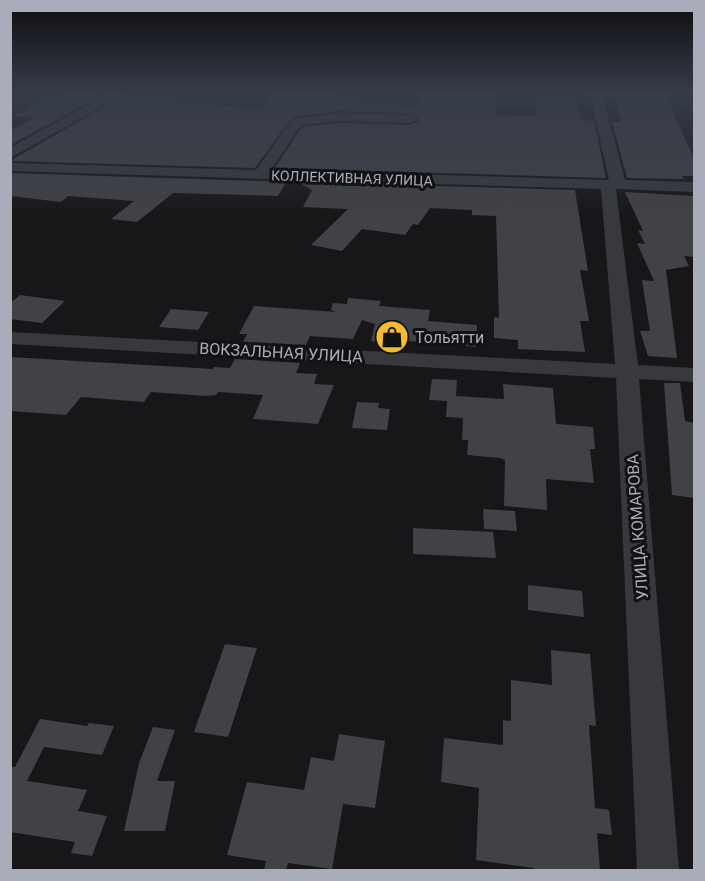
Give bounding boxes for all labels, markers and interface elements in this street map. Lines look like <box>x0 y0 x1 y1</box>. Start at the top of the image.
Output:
street label: КОЛЛЕКТИВНАЯ УЛИЦА <box>271 167 433 189</box>
shop icon: Тольятти <box>374 319 410 355</box>
place label: Тольятти <box>415 328 484 347</box>
street label: ВОКЗАЛЬНАЯ УЛИЦА <box>199 339 364 366</box>
street label: УЛИЦА КОМАРОВА <box>623 453 652 600</box>

